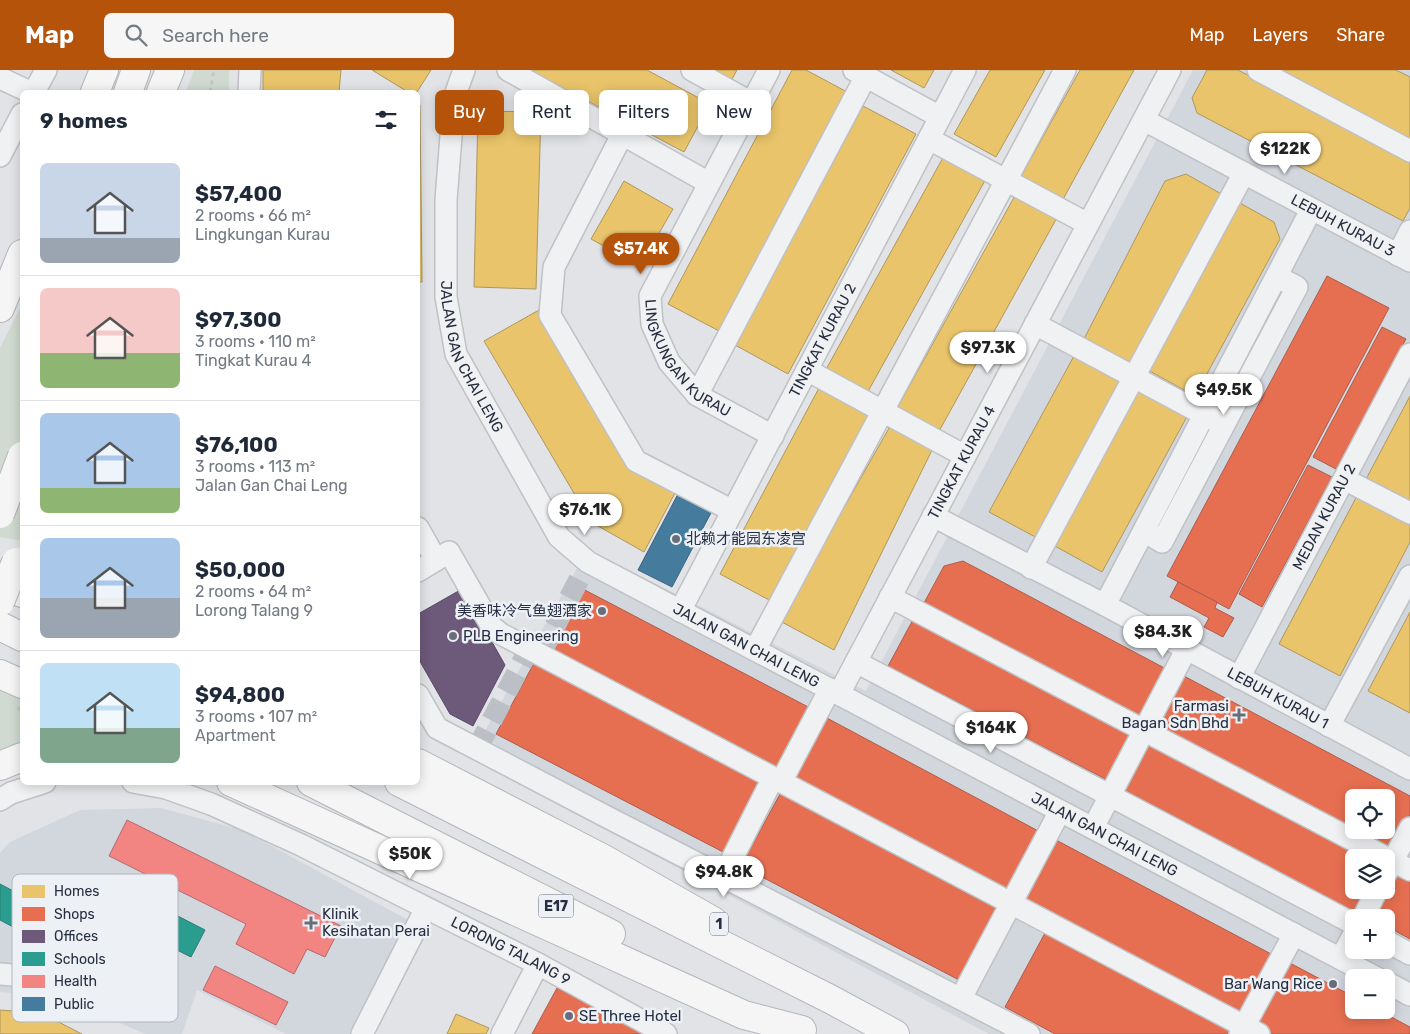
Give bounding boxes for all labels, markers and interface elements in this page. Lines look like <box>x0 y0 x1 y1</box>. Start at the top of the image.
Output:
search box <box>104 13 454 58</box>
text: Map <box>25 21 74 49</box>
icon: search <box>122 21 150 49</box>
text: Search here <box>162 24 269 47</box>
text: Map <box>1190 24 1225 46</box>
text: Layers <box>1253 24 1308 46</box>
text: Share <box>1336 24 1385 46</box>
chip: Buy <box>435 90 504 135</box>
chip: Rent <box>514 90 589 135</box>
chip: Filters <box>599 90 688 135</box>
chip: New <box>698 90 771 135</box>
icon: filters <box>372 106 400 134</box>
text: 9 homes <box>40 108 128 133</box>
pin: $122K <box>1250 132 1320 175</box>
text: $122K <box>1260 139 1310 158</box>
text: $57,400 <box>195 181 282 206</box>
icon: home <box>80 183 140 243</box>
street label: LEBUH KURAU 3 <box>1288 191 1398 260</box>
text: 2 rooms · 66 m² <box>195 206 311 225</box>
text: Lingkungan Kurau <box>195 225 330 244</box>
pin: $57.4K <box>600 232 682 275</box>
text: $57.4K <box>613 239 669 258</box>
street label: JALAN GAN CHAI LENG <box>437 280 507 436</box>
street label: TINGKAT KURAU 2 <box>785 280 860 400</box>
street label: LINGKUNGAN KURAU <box>641 298 734 421</box>
text: $97,300 <box>195 307 282 332</box>
icon: home <box>80 308 140 368</box>
text: 3 rooms · 110 m² <box>195 332 316 351</box>
pin: $97.3K <box>947 332 1029 374</box>
text: $97.3K <box>961 338 1015 357</box>
text: Tingkat Kurau 4 <box>195 351 312 370</box>
pin: $49.5K <box>1183 374 1265 416</box>
text: $49.5K <box>1196 380 1252 399</box>
street label: TINGKAT KURAU 4 <box>924 403 999 522</box>
text: $76,100 <box>195 432 278 457</box>
icon: home <box>80 433 140 493</box>
text: 3 rooms · 113 m² <box>195 457 315 476</box>
street label: MEDAN KURAU 2 <box>1289 461 1359 573</box>
text: Jalan Gan Chai Leng <box>195 476 348 495</box>
pin: $76.1K <box>544 494 626 536</box>
text: $76.1K <box>559 500 611 519</box>
place label: 北赖才能园东凌宫 <box>686 530 806 548</box>
marker: 北赖才能园东凌宫 <box>670 533 682 545</box>
text: $50,000 <box>195 557 285 582</box>
icon: home <box>80 558 140 618</box>
text: 2 rooms · 64 m² <box>195 582 311 601</box>
street label: JALAN GAN CHAI LENG <box>670 599 822 691</box>
text: Lorong Talang 9 <box>195 601 313 620</box>
place label: 美香味冷气鱼翅酒家 <box>457 602 592 620</box>
marker: 美香味冷气鱼翅酒家 <box>596 605 608 617</box>
pin: $84.3K <box>1122 616 1204 658</box>
text: $84.3K <box>1134 622 1192 641</box>
place label: PLB Engineering <box>463 627 579 645</box>
marker: PLB Engineering <box>447 630 459 642</box>
street label: LEBUH KURAU 1 <box>1224 663 1332 733</box>
text: $94,800 <box>195 682 285 707</box>
icon: home <box>80 683 140 743</box>
place label: Farmasi Bagan Sdn Bhd <box>1122 697 1229 732</box>
text: 3 rooms · 107 m² <box>195 707 317 726</box>
marker: Farmasi Bagan Sdn Bhd <box>1233 709 1245 721</box>
pin: $164K <box>956 712 1026 754</box>
text: $164K <box>966 718 1016 737</box>
text: Apartment <box>195 726 275 745</box>
street label: JALAN GAN CHAI LENG <box>1028 788 1181 880</box>
map controls <box>1345 789 1395 1019</box>
button: locate <box>1345 789 1395 839</box>
pin: $50K <box>380 838 440 880</box>
text: $50K <box>389 844 431 863</box>
button: layers <box>1345 849 1395 899</box>
pin: $94.8K <box>683 856 765 898</box>
text: $94.8K <box>695 862 753 881</box>
legend <box>12 874 178 1022</box>
text: Homes <box>54 883 99 900</box>
road number: E17 <box>538 894 574 918</box>
place label: Klinik Kesihatan Perai <box>322 905 430 940</box>
text: Shops <box>54 906 95 923</box>
button: + <box>1345 909 1395 959</box>
road number: 1 <box>710 912 728 936</box>
street label: LORONG TALANG 9 <box>448 913 574 989</box>
marker: Klinik Kesihatan Perai <box>304 916 318 930</box>
text: Offices <box>54 928 98 945</box>
text: Schools <box>54 951 106 968</box>
button: − <box>1345 969 1395 1019</box>
text: Health <box>54 973 97 990</box>
place label: Bar Wang Rice <box>1224 975 1323 993</box>
marker: Bar Wang Rice <box>1327 978 1339 990</box>
text: Public <box>54 996 95 1013</box>
place label: SE Three Hotel <box>579 1007 681 1025</box>
marker: SE Three Hotel <box>563 1010 575 1022</box>

